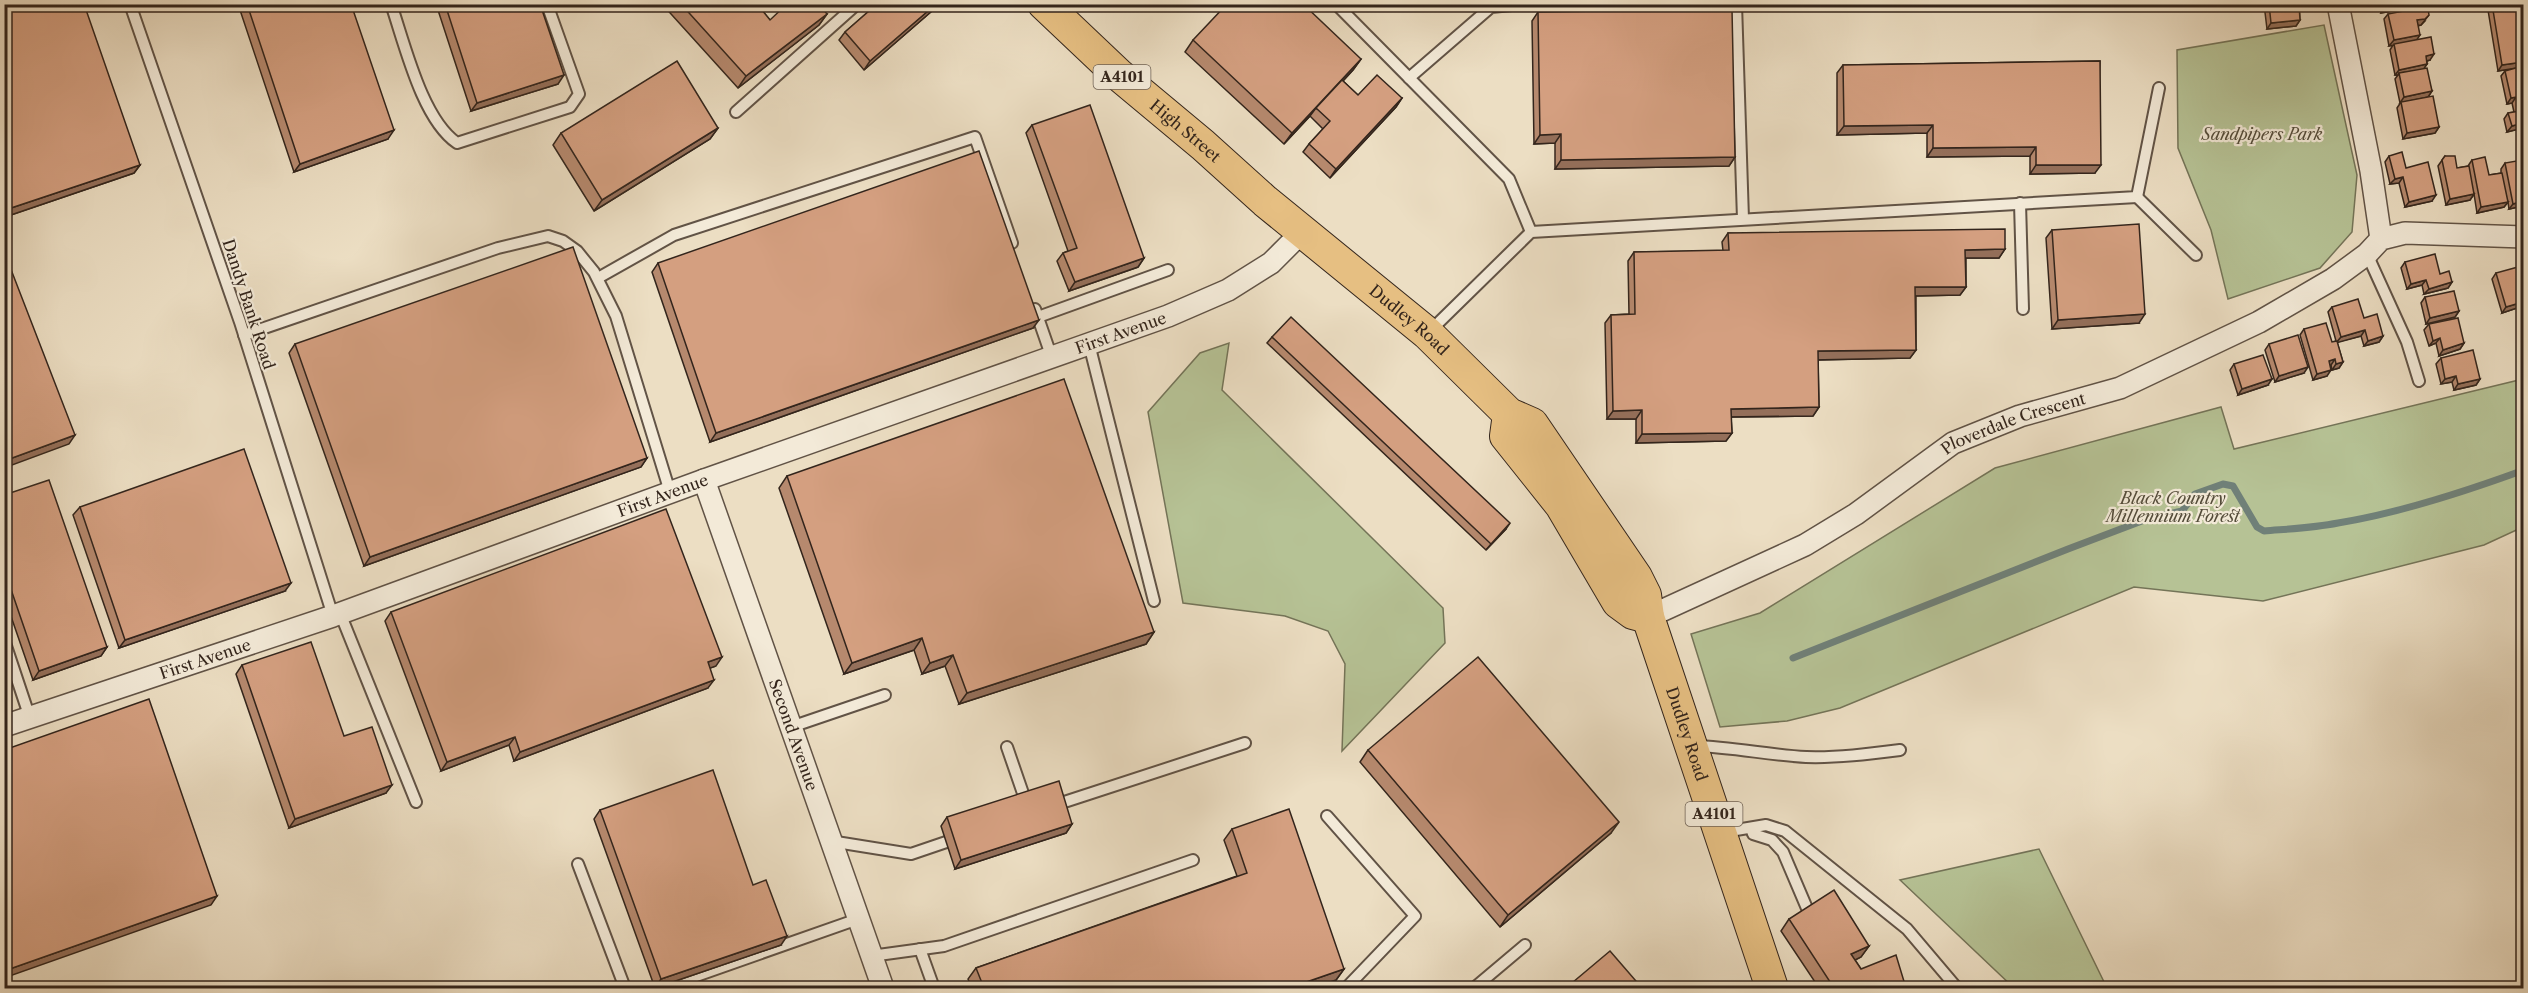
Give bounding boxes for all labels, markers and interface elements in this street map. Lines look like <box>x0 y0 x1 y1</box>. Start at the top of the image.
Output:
road number: A4101 <box>1094 65 1150 89</box>
street label: High Street <box>1146 95 1225 167</box>
park label: Sandpipers Park <box>2201 124 2323 144</box>
street label: Dandy Bank Road <box>218 236 280 372</box>
street label: Dudley Road <box>1365 280 1453 359</box>
street label: First Avenue <box>1073 307 1169 358</box>
street label: Ploverdale Crescent <box>1937 388 2088 459</box>
street label: First Avenue <box>615 469 711 521</box>
park label: Black Country Millennium Forest <box>2104 488 2241 526</box>
street label: First Avenue <box>157 634 253 683</box>
street label: Second Avenue <box>765 676 823 793</box>
street label: Dudley Road <box>1662 684 1712 784</box>
road number: A4101 <box>1686 802 1742 826</box>

